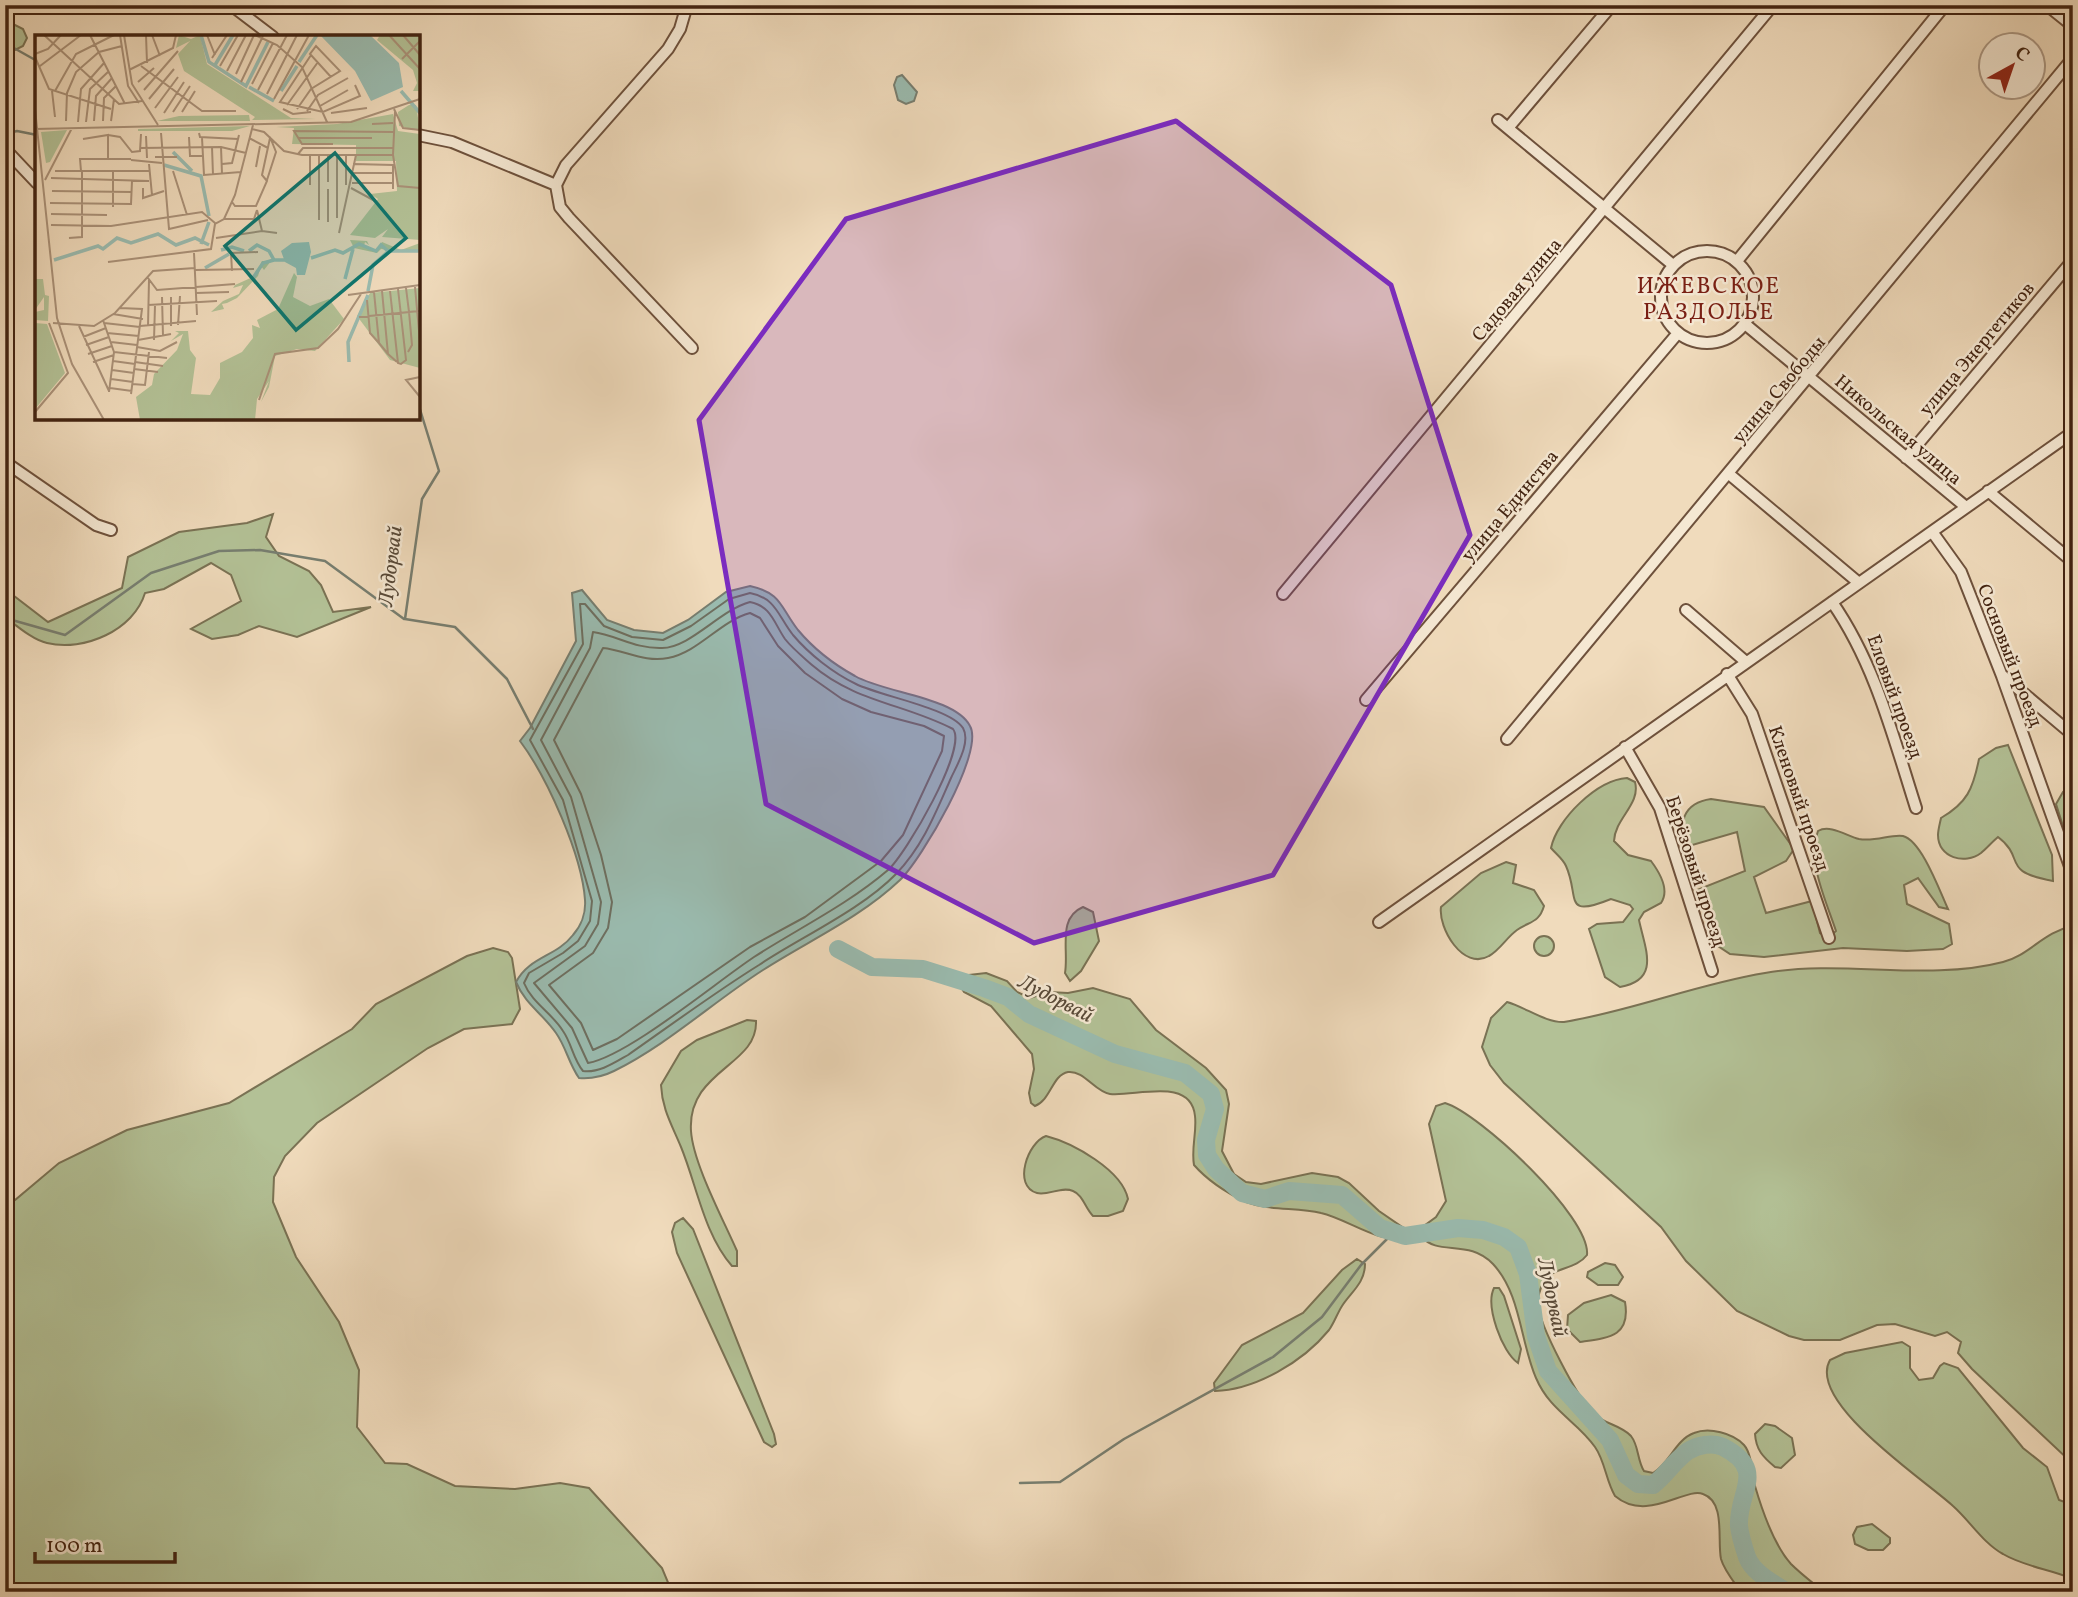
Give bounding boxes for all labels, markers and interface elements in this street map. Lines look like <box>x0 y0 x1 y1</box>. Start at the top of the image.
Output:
north arrow <box>1976 32 2046 102</box>
inset map <box>35 35 420 420</box>
text: С <box>2009 41 2035 68</box>
street label: Садовая улица <box>1466 233 1569 348</box>
district label: ИЖЕВСКОЕ РАЗДОЛЬЕ <box>1637 271 1781 329</box>
street label: улица Энергетиков <box>1914 277 2041 422</box>
street label: улица Свободы <box>1727 331 1832 450</box>
street label: Никольская улица <box>1828 369 1967 492</box>
street label: улица Единства <box>1456 445 1565 568</box>
water label: Лудорвай <box>372 524 411 609</box>
street label: Сосновый проезд <box>1970 580 2048 731</box>
street label: Еловый проезд <box>1860 631 1929 763</box>
street label: Кленовый проезд <box>1761 722 1835 875</box>
street label: Берёзовый проезд <box>1658 793 1732 951</box>
water label: Лудорвай <box>1012 968 1098 1031</box>
water label: Лудорвай <box>1529 1254 1574 1340</box>
scale bar <box>35 1520 175 1564</box>
text: 100 m <box>46 1532 103 1561</box>

